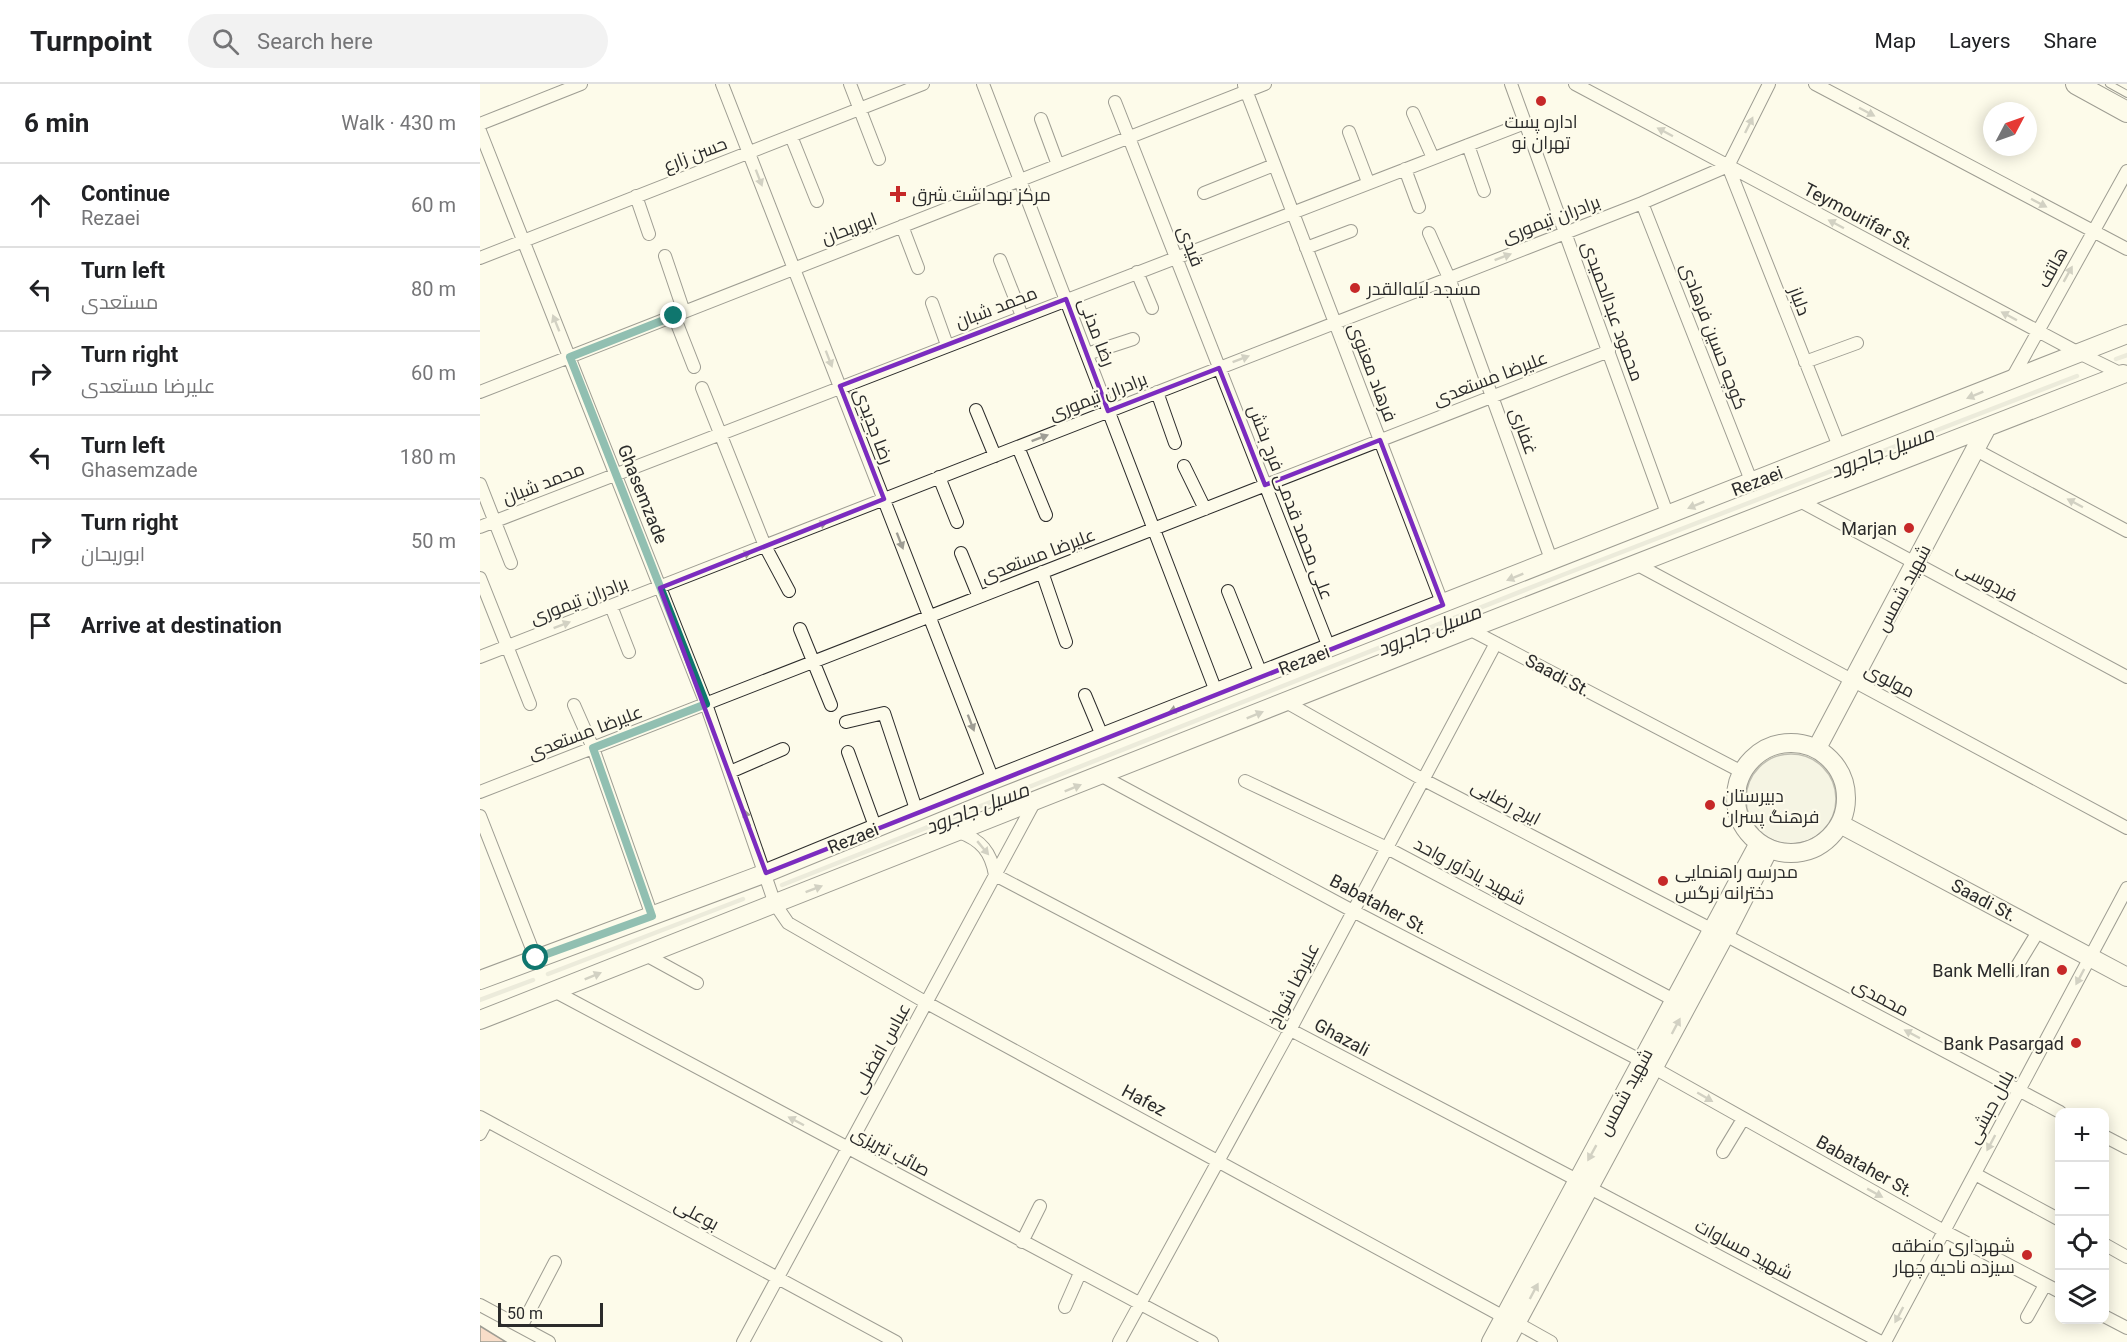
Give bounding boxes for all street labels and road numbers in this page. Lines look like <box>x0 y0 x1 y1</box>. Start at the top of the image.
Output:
street label: حسن زارع <box>660 132 730 178</box>
street label: Teymourifar St. <box>1800 178 1918 254</box>
street label: برادران تیموری <box>1499 191 1603 248</box>
street label: ابوریحان <box>818 208 880 249</box>
street label: قیدی <box>1173 223 1208 270</box>
street label: محمود عبدالحمیدی <box>1577 238 1648 384</box>
street label: هاتف <box>2032 243 2072 291</box>
street label: کوچه حسین فرهادی <box>1675 260 1752 413</box>
street label: محمد شبان <box>952 282 1040 333</box>
street label: دلباز <box>1784 283 1815 319</box>
street label: رضا مدنی <box>1074 295 1120 369</box>
street label: فرهاد معنوی <box>1344 320 1401 425</box>
street label: علیرضا مستعدی <box>1430 347 1551 410</box>
street label: برادران تیموری <box>1046 368 1150 425</box>
street label: رضا جدیدی <box>849 385 898 467</box>
street label: علی محمد قدمی فرح بخش <box>1242 402 1338 603</box>
street label: غفاری <box>1505 405 1542 458</box>
street label: Ghasemzade <box>614 441 672 547</box>
street label: محمد شبان <box>499 458 587 509</box>
street label: Rezaei <box>1728 462 1786 500</box>
street label: علیرضا مستعدی <box>978 524 1099 587</box>
street label: شهید شمس <box>1871 541 1936 636</box>
street label: فردوسی <box>1953 556 2021 607</box>
street label: برادران تیموری <box>527 572 631 629</box>
street label: Rezaei <box>1275 641 1333 679</box>
street label: Saadi St. <box>1522 649 1594 701</box>
street label: مولوی <box>1861 658 1919 703</box>
street label: علیرضا مستعدی <box>525 701 646 764</box>
street label: ایرج رضایی <box>1467 775 1544 831</box>
street label: Rezaei <box>824 818 882 858</box>
street label: شهید یادآور واحد <box>1410 833 1529 910</box>
street label: Babataher St. <box>1326 869 1432 939</box>
street label: Saadi St. <box>1948 874 2020 926</box>
street label: علیرضا شواخ <box>1263 939 1325 1032</box>
street label: محمدی <box>1849 974 1913 1021</box>
street label: عباس افضلی <box>848 999 915 1097</box>
street label: Ghazali <box>1311 1014 1373 1060</box>
street label: شهید شمس <box>1593 1045 1658 1140</box>
street label: بلال حبشی <box>1962 1067 2019 1148</box>
street label: Hafez <box>1118 1080 1170 1120</box>
street label: صائب تبریزی <box>848 1122 934 1181</box>
street label: Babataher St. <box>1813 1131 1917 1201</box>
street label: بوعلی <box>671 1194 723 1235</box>
street label: شهید مساوات <box>1691 1215 1796 1284</box>

